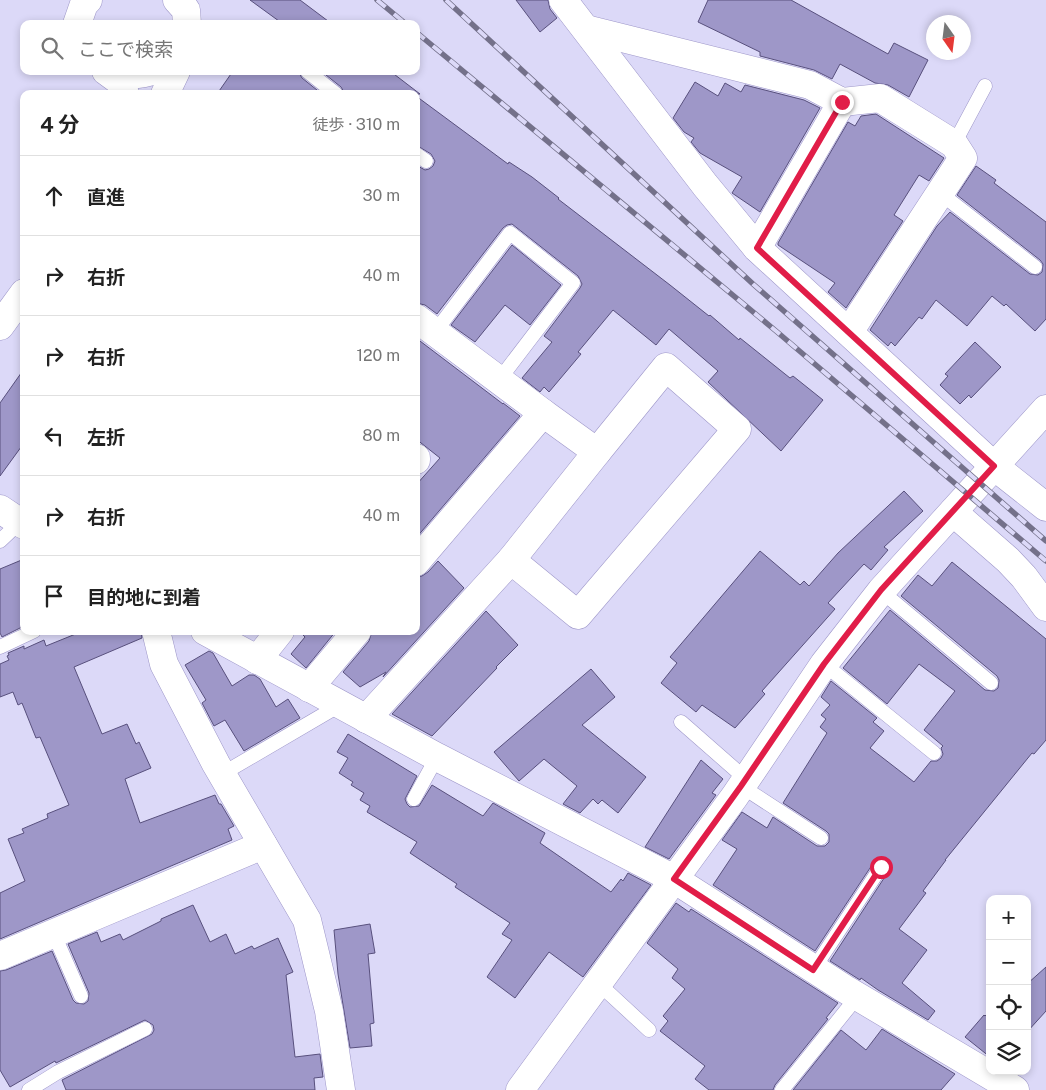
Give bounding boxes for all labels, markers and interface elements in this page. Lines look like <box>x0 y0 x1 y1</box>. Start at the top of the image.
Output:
north arrow <box>926 15 971 60</box>
search box <box>20 20 420 75</box>
icon: search <box>38 34 66 62</box>
text: ここで検索 <box>78 38 173 60</box>
route end <box>831 91 854 114</box>
text: 4 分 <box>40 112 80 137</box>
text: 徒歩 · 310 m <box>313 115 400 134</box>
icon: ahead <box>40 182 68 210</box>
text: 直進 <box>87 186 125 208</box>
text: 30 m <box>363 186 400 205</box>
icon: right <box>40 262 68 290</box>
text: 右折 <box>87 266 125 288</box>
text: 40 m <box>362 266 400 285</box>
icon: right <box>40 342 68 370</box>
text: 右折 <box>87 346 125 368</box>
text: 120 m <box>356 346 400 365</box>
icon: left <box>40 422 68 450</box>
text: 左折 <box>87 426 125 448</box>
text: 80 m <box>362 426 400 445</box>
icon: right <box>40 502 68 530</box>
text: 右折 <box>87 506 125 528</box>
text: 40 m <box>362 506 400 525</box>
icon: arrive <box>40 582 68 610</box>
text: 目的地に到着 <box>87 586 201 608</box>
route start <box>870 856 893 879</box>
map controls <box>986 895 1031 1075</box>
button: + <box>986 895 1031 940</box>
button: − <box>986 940 1031 985</box>
button: locate <box>986 985 1031 1030</box>
button: layers <box>986 1030 1031 1075</box>

